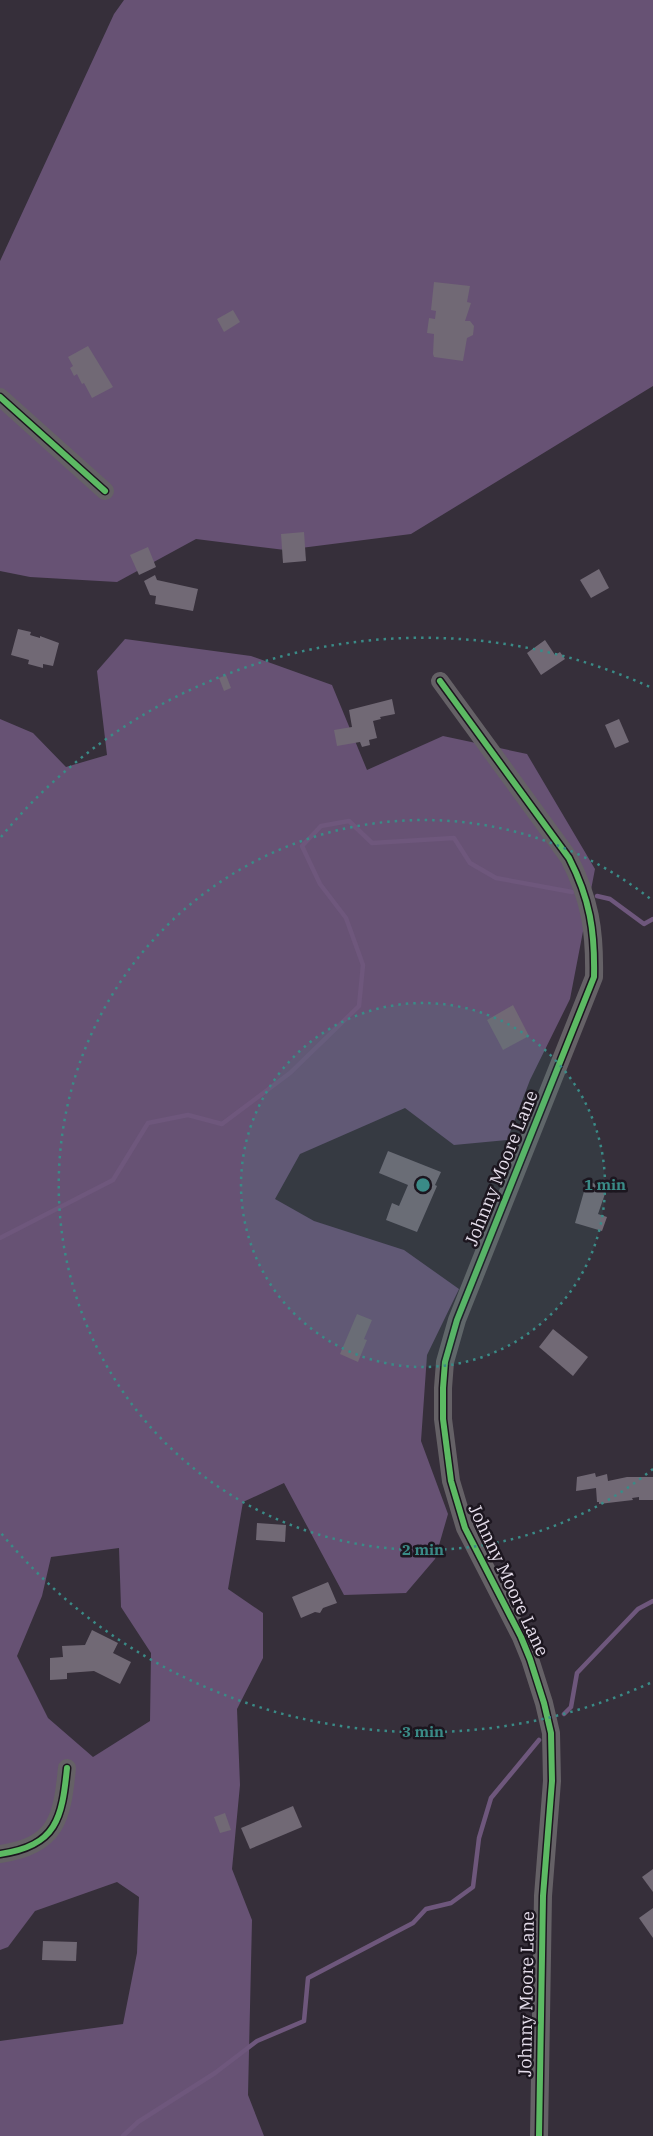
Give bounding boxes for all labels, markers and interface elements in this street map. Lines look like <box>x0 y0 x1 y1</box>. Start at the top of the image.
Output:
street label: Johnny Moore Lane <box>459 1087 543 1249</box>
text: 1 min <box>584 1175 626 1194</box>
centre of rings <box>414 1176 432 1194</box>
street label: Johnny Moore Lane <box>464 1500 554 1660</box>
text: 2 min <box>402 1540 444 1559</box>
text: 3 min <box>402 1722 444 1741</box>
street label: Johnny Moore Lane <box>513 1911 539 2077</box>

